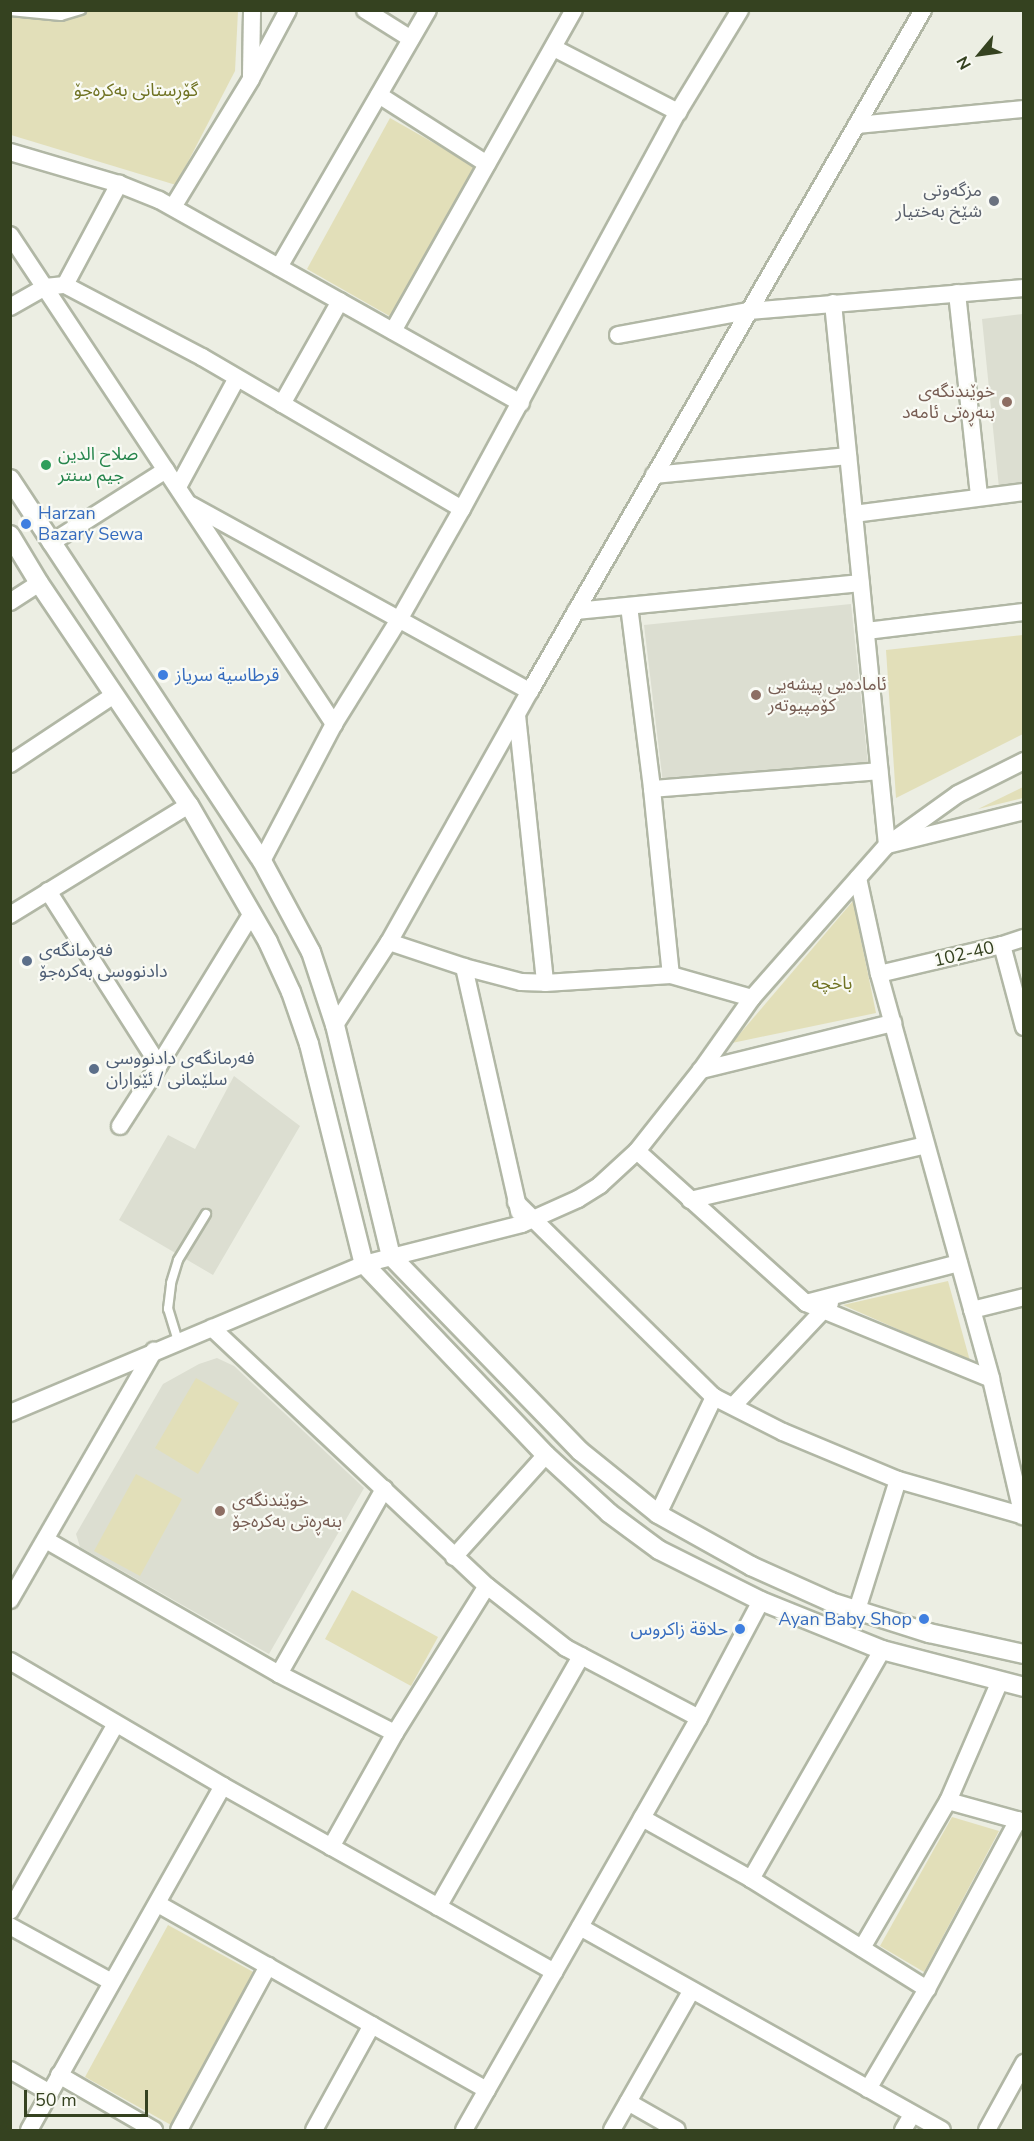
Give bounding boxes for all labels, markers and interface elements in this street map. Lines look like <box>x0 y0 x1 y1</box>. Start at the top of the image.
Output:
north arrow <box>950 24 1010 84</box>
text: N <box>952 52 977 73</box>
park label: گۆڕستانی بەکرەجۆ <box>74 79 198 101</box>
place label: مزگەوتی شێخ بەختیار <box>895 180 982 222</box>
marker: مزگەوتی شێخ بەختیار <box>987 194 1001 208</box>
place label: خوێندنگەی بنەڕەتی ئامەد <box>902 381 995 424</box>
marker: خوێندنگەی بنەڕەتی ئامەد <box>1000 395 1014 409</box>
place label: صلاح الدين جيم سنتر <box>58 444 138 486</box>
marker: صلاح الدين جيم سنتر <box>39 458 53 472</box>
place label: Harzan Bazary Sewa <box>38 503 143 546</box>
marker: Harzan Bazary Sewa <box>19 517 33 531</box>
place label: قرطاسية سرياز <box>175 664 279 686</box>
marker: قرطاسية سرياز <box>156 668 170 682</box>
place label: ئامادەیی پیشەیی کۆمپیوتەر <box>768 674 887 716</box>
marker: ئامادەیی پیشەیی کۆمپیوتەر <box>749 688 763 702</box>
street label: 102-40 <box>932 937 996 971</box>
place label: فەرمانگەی دادنووسی بەکرەجۆ <box>39 940 168 982</box>
marker: فەرمانگەی دادنووسی بەکرەجۆ <box>20 954 34 968</box>
park label: باخچە <box>812 972 852 994</box>
place label: فەرمانگەی دادنووسی سلێمانی / ئێواران <box>106 1048 255 1090</box>
marker: فەرمانگەی دادنووسی سلێمانی / ئێواران <box>87 1062 101 1076</box>
place label: خوێندنگەی بنەڕەتی بەکرەجۆ <box>232 1490 342 1532</box>
marker: خوێندنگەی بنەڕەتی بەکرەجۆ <box>213 1504 227 1518</box>
place label: Ayan Baby Shop <box>778 1608 912 1630</box>
marker: Ayan Baby Shop <box>917 1612 931 1626</box>
place label: حلاقة زاکروس <box>630 1618 728 1640</box>
marker: حلاقة زاکروس <box>733 1622 747 1636</box>
scale bar <box>27 2078 152 2116</box>
text: 50 m <box>35 2088 77 2112</box>

